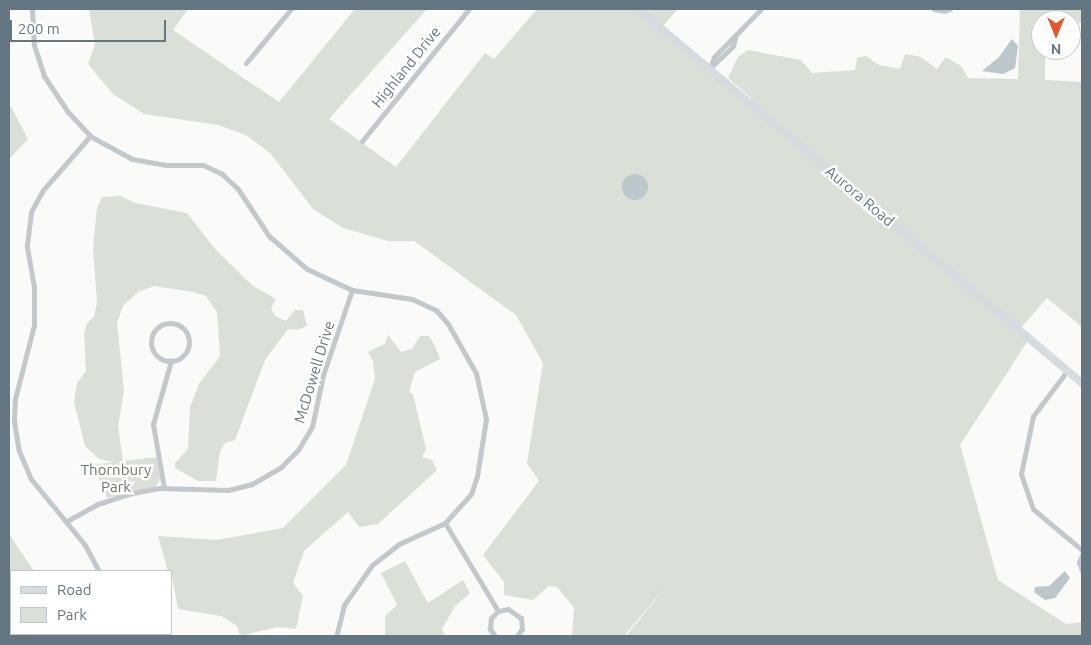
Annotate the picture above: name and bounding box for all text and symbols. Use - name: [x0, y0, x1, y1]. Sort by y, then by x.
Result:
- scale bar: [12, 10, 169, 42]
- north arrow: [1031, 10, 1081, 60]
- text: 200 m: [18, 20, 60, 37]
- street label: Highland Drive: [368, 23, 444, 111]
- text: N: [1051, 41, 1061, 57]
- street label: Aurora Road: [822, 162, 898, 230]
- street label: McDowell Drive: [290, 319, 338, 425]
- park label: Thornbury Park: [81, 460, 151, 495]
- legend: [10, 570, 172, 635]
- text: Road: [57, 581, 92, 598]
- text: Park: [57, 606, 87, 623]

